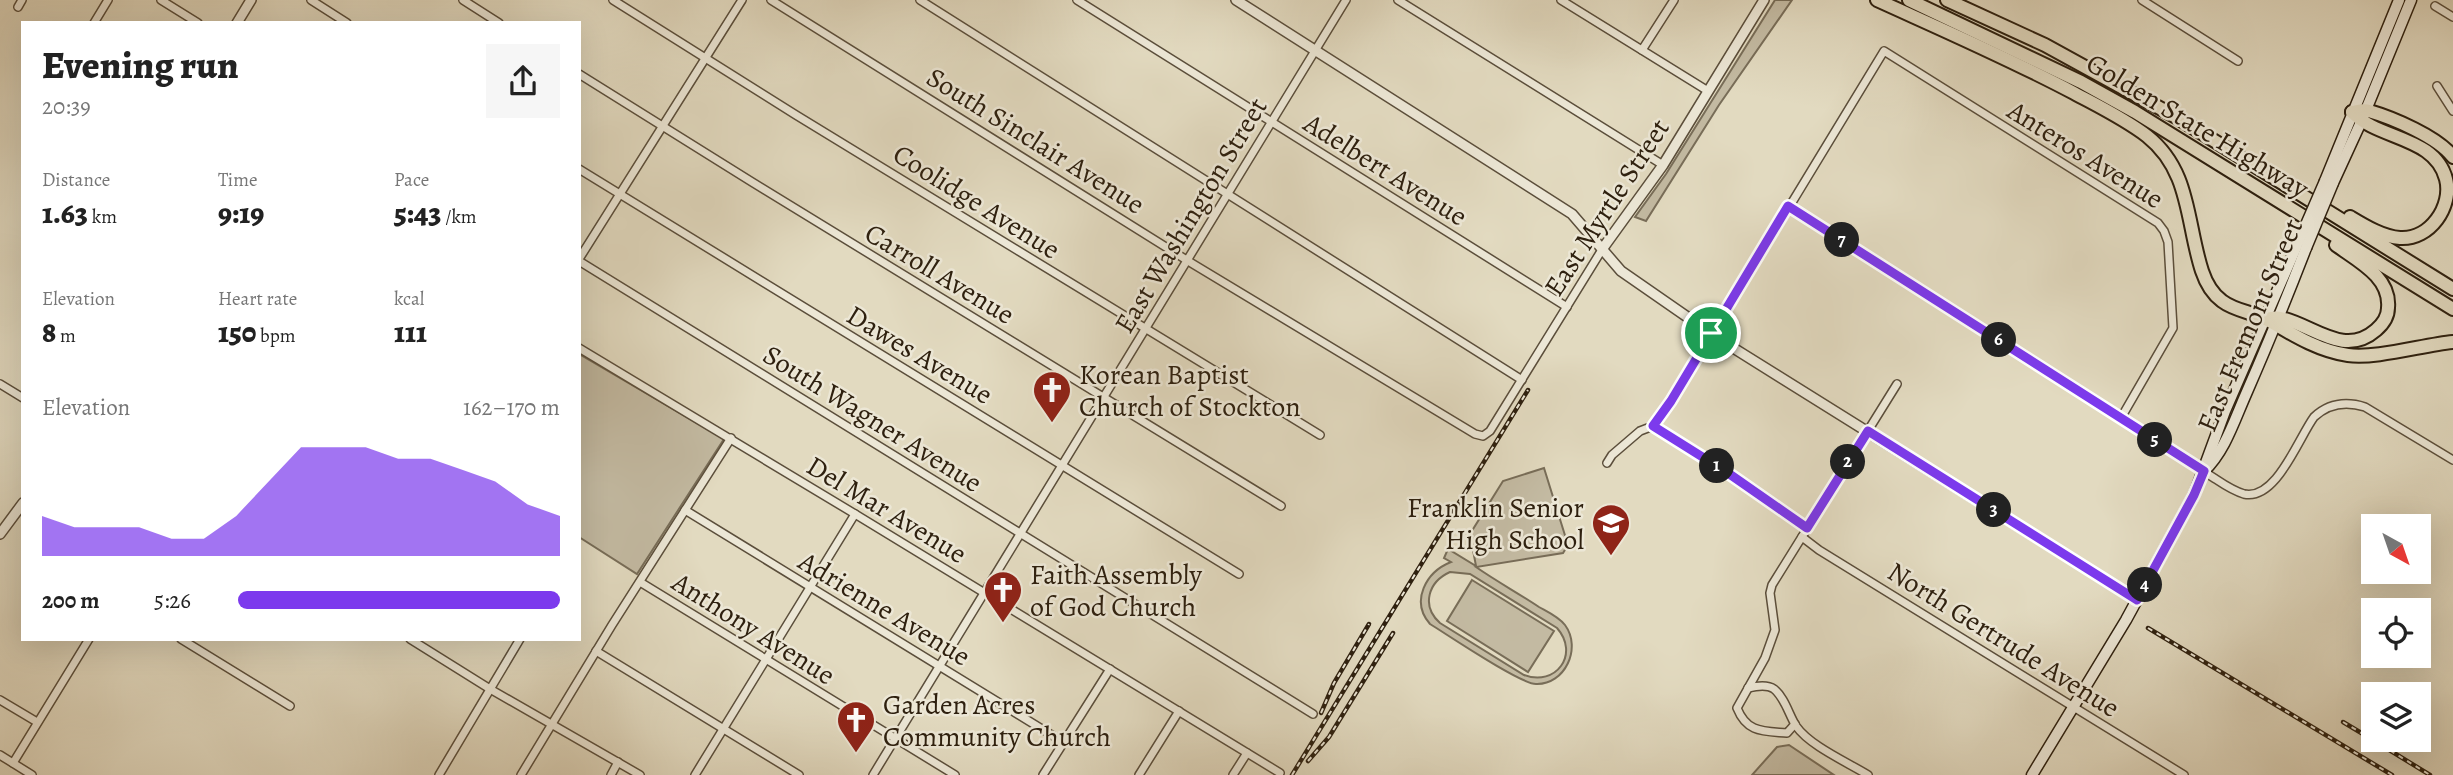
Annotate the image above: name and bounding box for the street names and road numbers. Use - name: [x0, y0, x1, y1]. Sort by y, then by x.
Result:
- street label: Golden State Highway: [2079, 44, 2316, 208]
- street label: South Sinclair Avenue: [919, 58, 1152, 223]
- street label: East Washington Street: [1105, 91, 1276, 340]
- street label: Anteros Avenue: [1999, 91, 2171, 218]
- street label: Adelbert Avenue: [1296, 104, 1474, 235]
- street label: East Myrtle Street: [1535, 111, 1678, 304]
- street label: Coolidge Avenue: [886, 135, 1067, 268]
- street label: East Fremont Street: [2188, 213, 2312, 438]
- street label: Carroll Avenue: [858, 214, 1021, 333]
- street label: Dawes Avenue: [839, 296, 1000, 413]
- street label: South Wagner Avenue: [756, 336, 989, 502]
- street label: Del Mar Avenue: [799, 447, 974, 573]
- street label: Adrienne Avenue: [791, 542, 978, 675]
- street label: North Gertrude Avenue: [1880, 553, 2127, 727]
- street label: Anthony Avenue: [664, 563, 842, 694]

